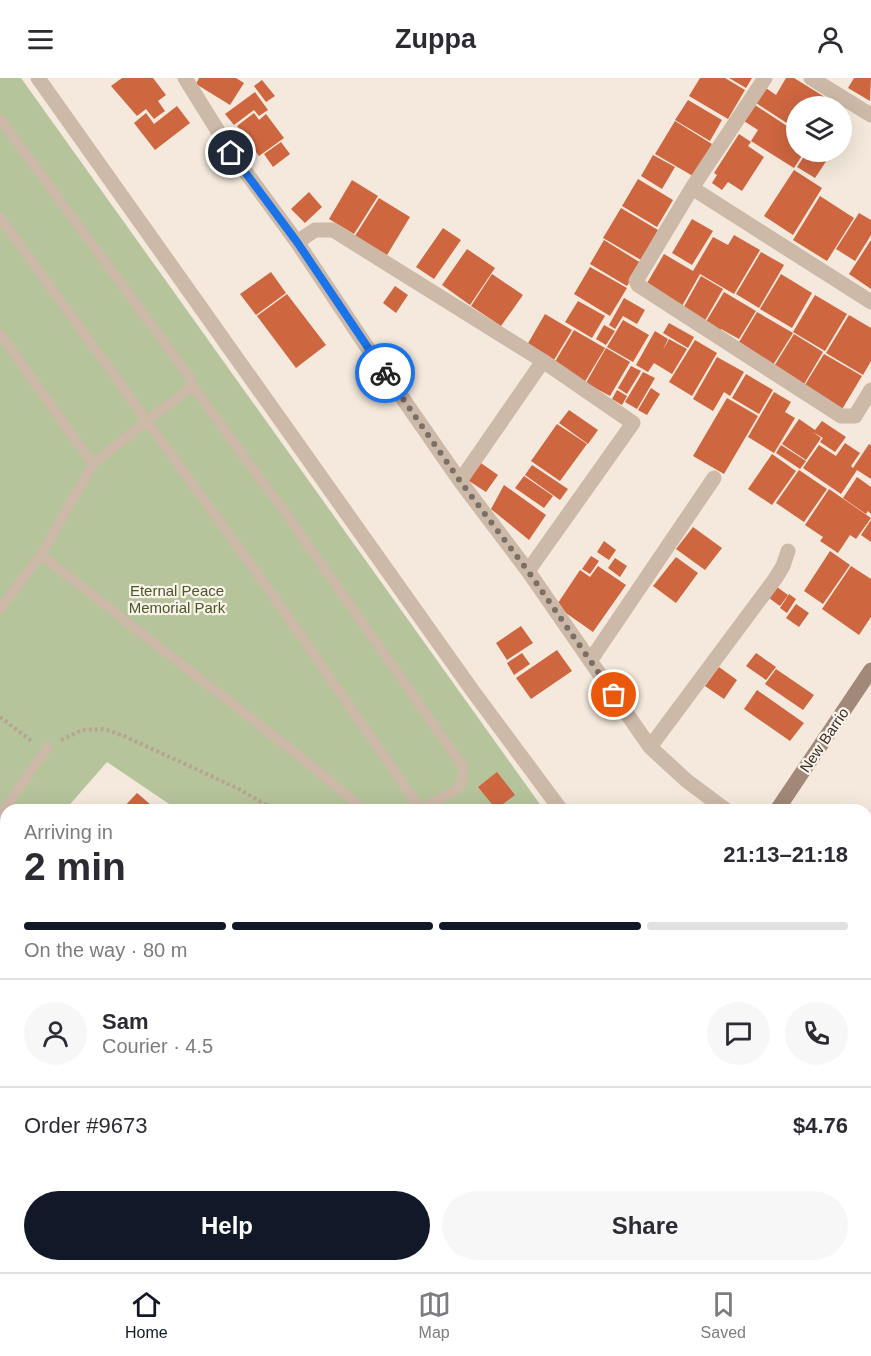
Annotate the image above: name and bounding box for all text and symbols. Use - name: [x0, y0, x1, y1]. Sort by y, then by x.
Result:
- icon: menu: [24, 23, 57, 56]
- icon: person: [814, 23, 847, 56]
- text: Zuppa: [395, 24, 476, 54]
- map controls: [786, 96, 852, 162]
- button: layers: [786, 96, 852, 162]
- pin: [205, 127, 256, 178]
- icon: home: [214, 136, 247, 169]
- courier: [355, 343, 415, 403]
- icon: bike: [369, 357, 402, 390]
- park label: Eternal Peace Memorial Park: [129, 582, 226, 616]
- pin: [588, 669, 639, 720]
- icon: bag: [597, 678, 630, 711]
- street label: New Barrio: [796, 704, 852, 776]
- text: Arriving in: [24, 821, 113, 843]
- text: 21:13–21:18: [723, 842, 848, 867]
- text: 2 min: [24, 845, 126, 888]
- text: On the way · 80 m: [24, 939, 187, 961]
- button: person: [24, 1002, 87, 1065]
- button: chat: [707, 1002, 770, 1065]
- button: phone: [785, 1002, 848, 1065]
- text: Sam: [102, 1009, 148, 1034]
- text: Courier · 4.5: [102, 1035, 213, 1057]
- text: Order #9673: [24, 1113, 148, 1138]
- text: $4.76: [793, 1113, 848, 1138]
- button: Help: [24, 1191, 430, 1260]
- button: Share: [442, 1191, 848, 1260]
- tab: Home: [125, 1288, 168, 1342]
- tab: Map: [418, 1288, 451, 1342]
- tab: Saved: [701, 1288, 746, 1342]

